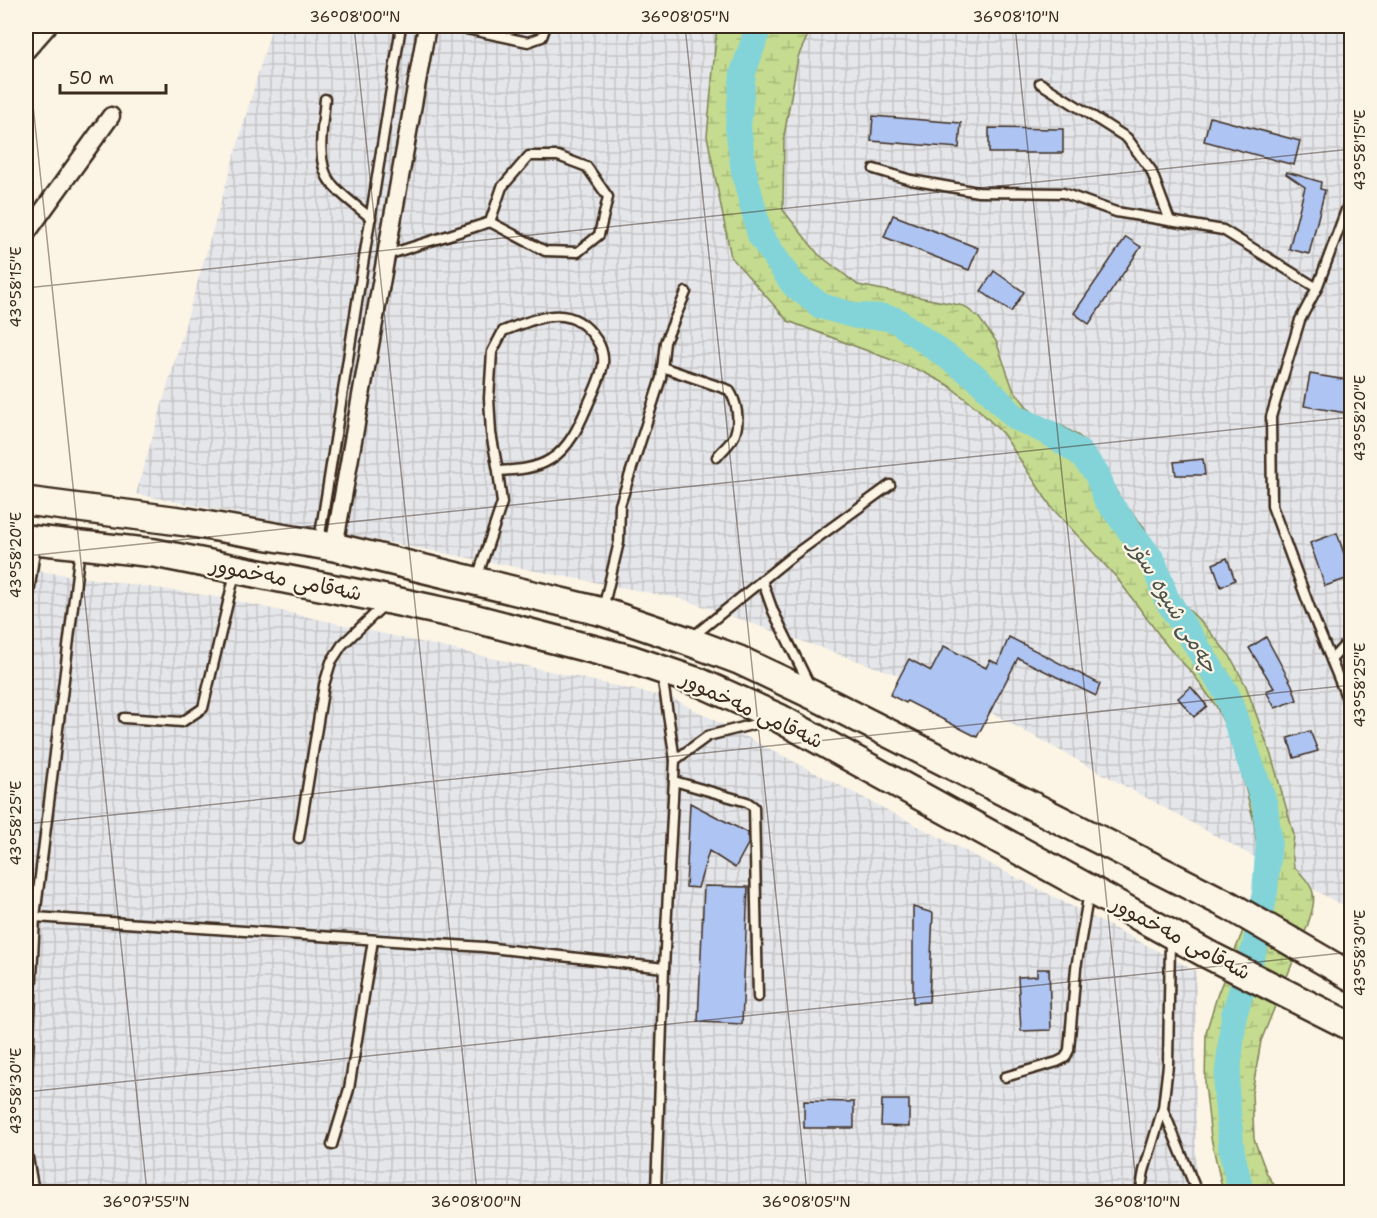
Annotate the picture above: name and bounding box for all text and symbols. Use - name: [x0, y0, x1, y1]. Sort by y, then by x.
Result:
- text: 36°08'00"N: [310, 7, 400, 27]
- text: 36°08'05"N: [640, 7, 730, 27]
- text: 36°08'10"N: [973, 7, 1059, 27]
- scale bar: [60, 57, 166, 95]
- text: 50 m: [69, 66, 114, 90]
- text: 43°58'15"E: [1350, 109, 1370, 191]
- text: 43°58'15"E: [6, 246, 26, 328]
- text: 43°58'20"E: [1350, 375, 1370, 461]
- text: 43°58'20"E: [6, 512, 26, 598]
- water label: چەمی شیوە سۆر: [1121, 532, 1225, 679]
- street label: شەقامی مەخموور: [206, 550, 364, 607]
- text: 43°58'25"E: [1350, 643, 1370, 728]
- street label: شەقامی مەخموور: [675, 664, 828, 755]
- text: 43°58'25"E: [6, 781, 26, 866]
- street label: شەقامی مەخموور: [1105, 889, 1255, 986]
- text: 43°58'30"E: [1350, 910, 1370, 996]
- text: 43°58'30"E: [6, 1048, 26, 1134]
- text: 36°07'55"N: [102, 1192, 190, 1212]
- text: 36°08'00"N: [431, 1192, 521, 1212]
- text: 36°08'05"N: [761, 1192, 851, 1212]
- text: 36°08'10"N: [1094, 1192, 1180, 1212]

